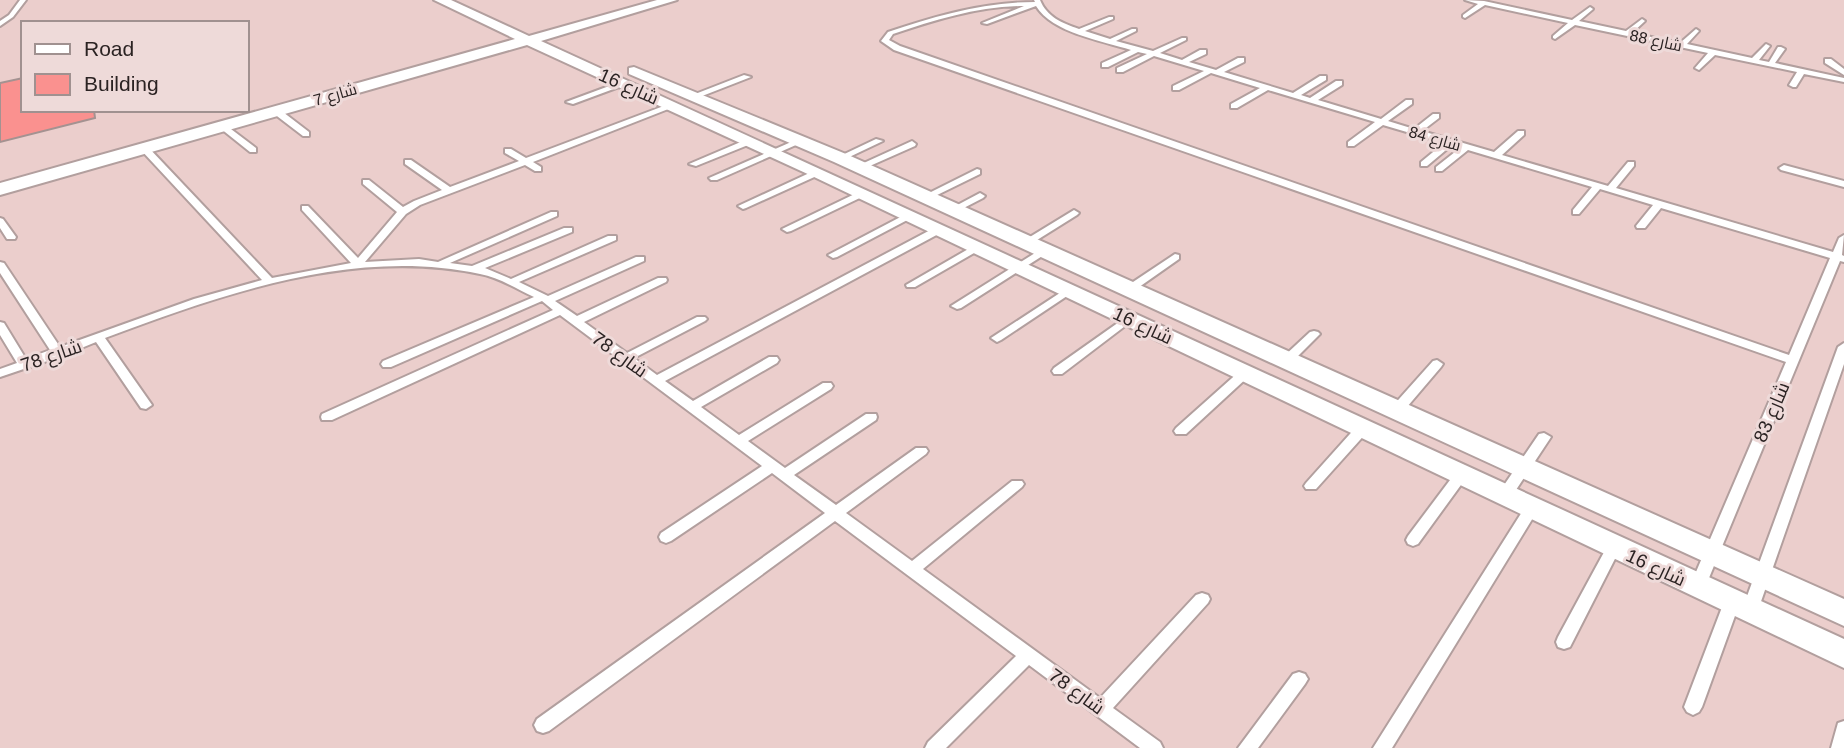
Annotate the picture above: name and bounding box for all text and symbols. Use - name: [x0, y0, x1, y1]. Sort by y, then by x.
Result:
- legend: [21, 21, 248, 112]
- street label: شارع 88: [1627, 27, 1684, 57]
- text: Road: [84, 37, 134, 60]
- street label: شارع 16: [594, 64, 662, 112]
- text: Building: [84, 72, 159, 95]
- street label: شارع 7: [311, 80, 360, 112]
- street label: شارع 84: [1406, 123, 1463, 157]
- street label: شارع 16: [1108, 303, 1176, 351]
- street label: شارع 78: [586, 327, 651, 384]
- street label: شارع 78: [18, 335, 85, 379]
- street label: شارع 83: [1749, 379, 1796, 447]
- street label: شارع 16: [1621, 545, 1689, 593]
- street label: شارع 78: [1043, 664, 1108, 721]

